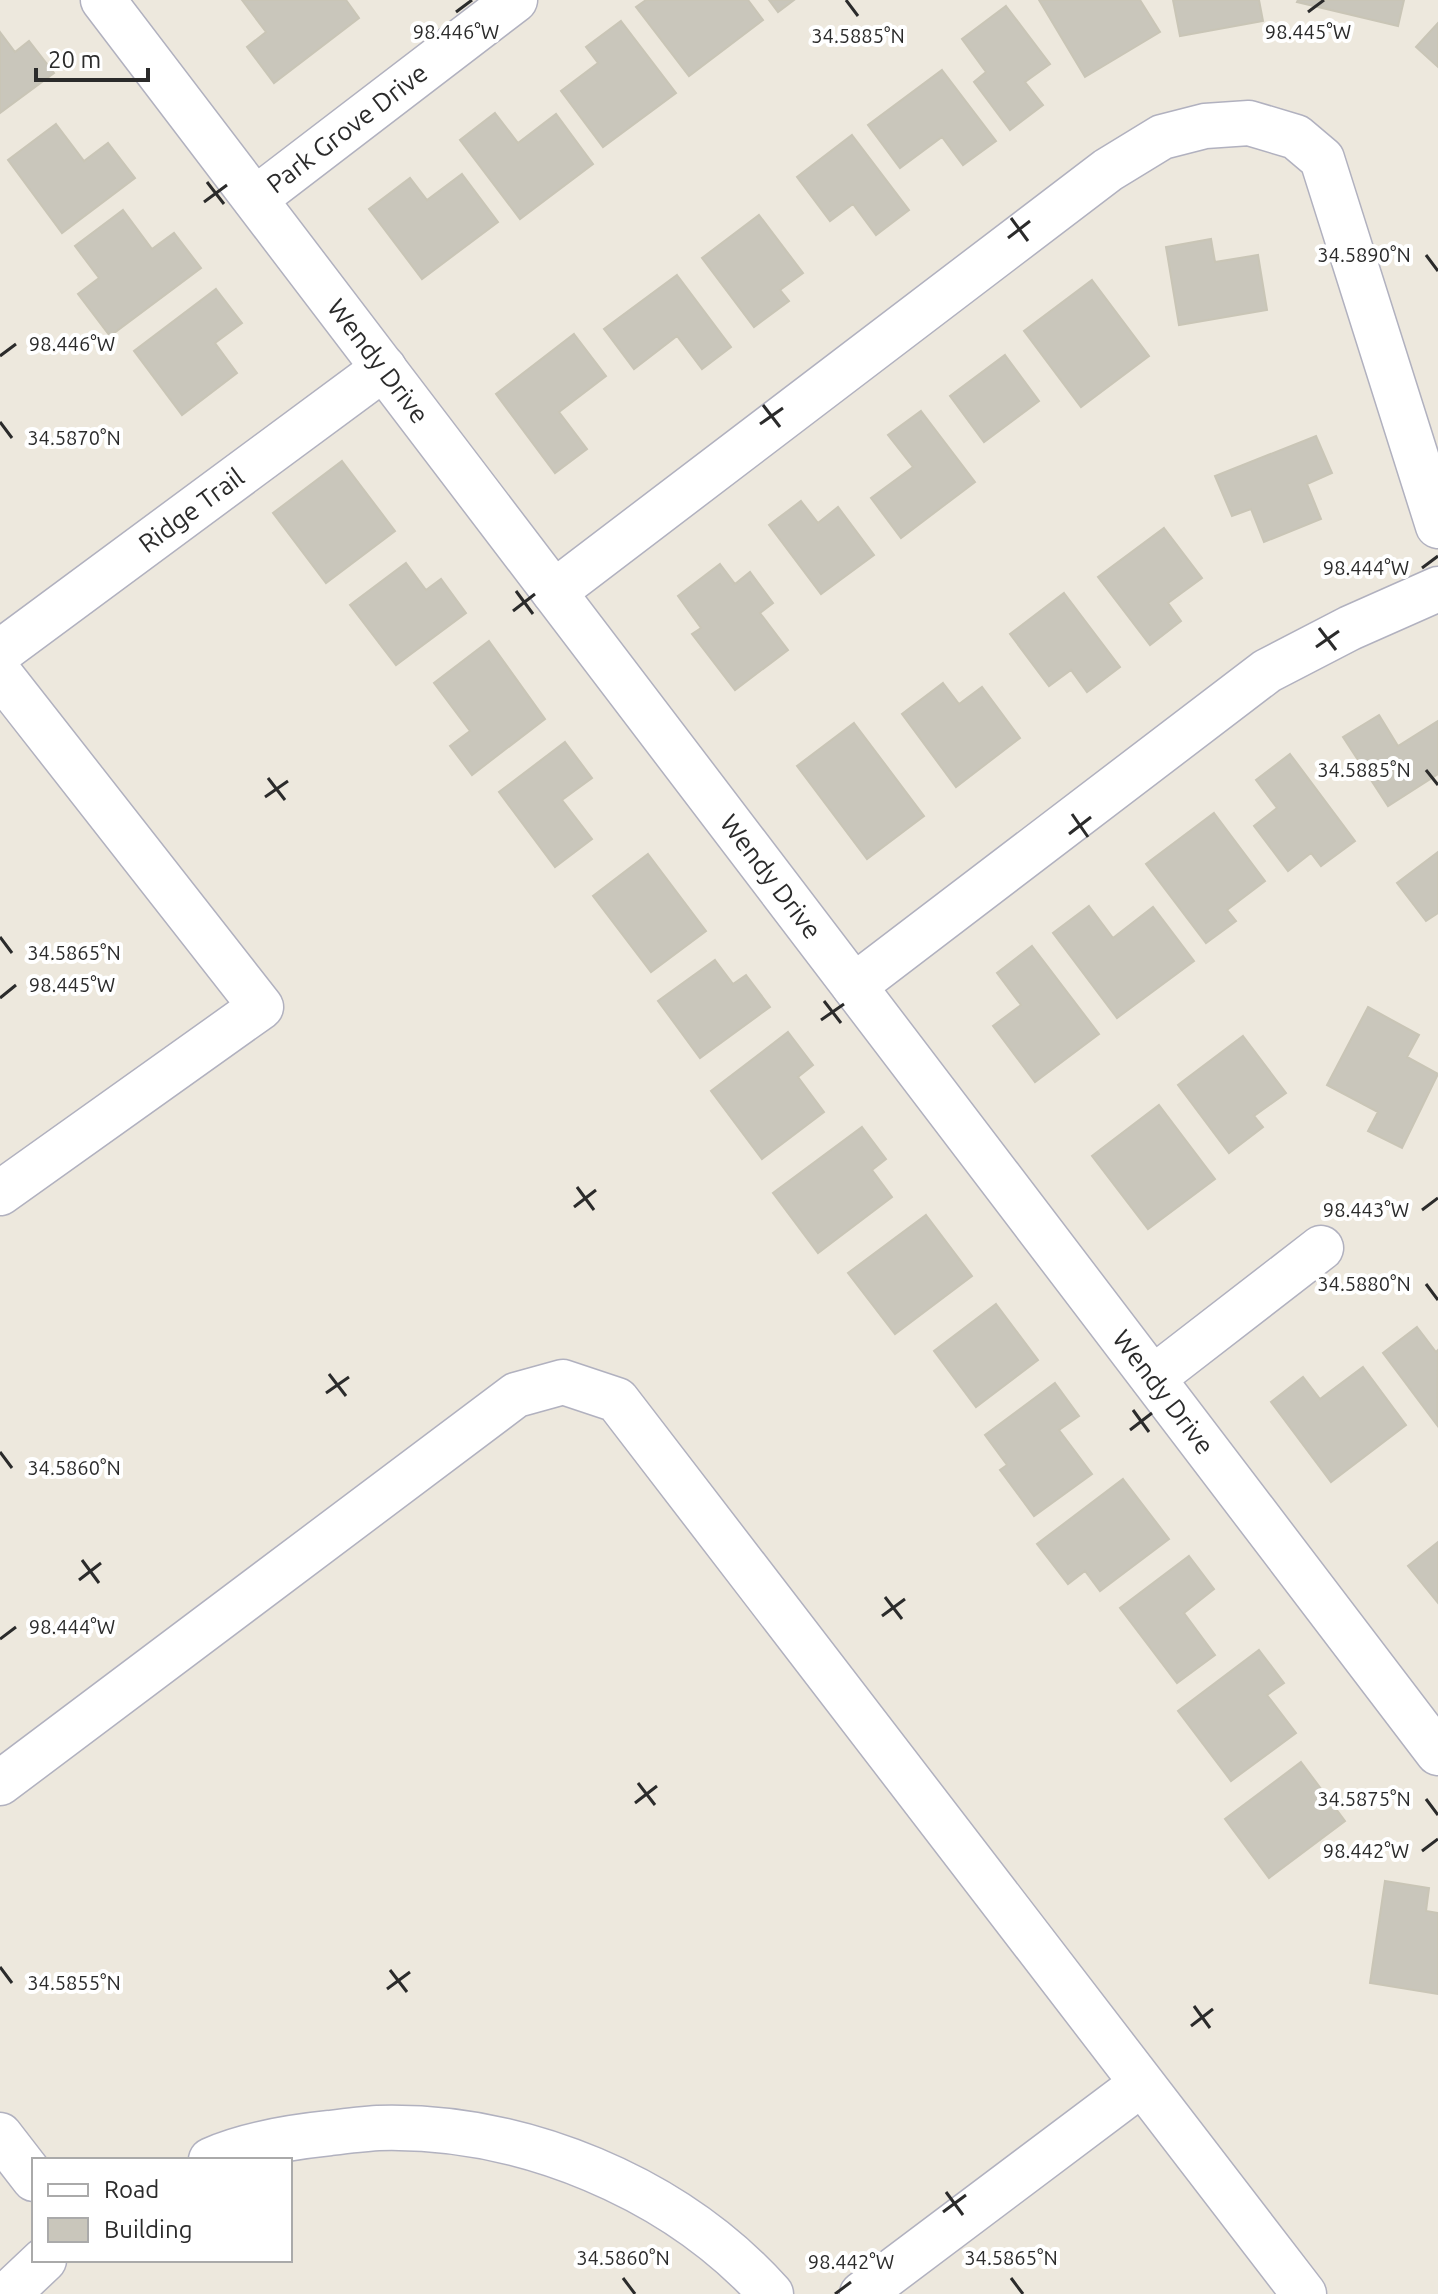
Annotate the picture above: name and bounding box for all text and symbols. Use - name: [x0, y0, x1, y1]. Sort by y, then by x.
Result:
- text: 98.446°W: [413, 20, 499, 43]
- text: 98.445°W: [1265, 20, 1351, 43]
- text: 34.5885°N: [811, 24, 905, 47]
- scale bar: [36, 32, 148, 82]
- text: 20 m: [48, 46, 101, 73]
- street label: Park Grove Drive: [261, 58, 433, 199]
- text: 34.5890°N: [1317, 243, 1411, 266]
- street label: Wendy Drive: [322, 293, 435, 429]
- text: 98.446°W: [29, 332, 115, 355]
- text: 34.5870°N: [27, 426, 121, 449]
- street label: Ridge Trail: [133, 462, 249, 558]
- text: 98.444°W: [1323, 556, 1409, 579]
- text: 34.5885°N: [1317, 758, 1411, 781]
- street label: Wendy Drive: [715, 809, 827, 944]
- text: 34.5865°N: [27, 941, 121, 964]
- text: 98.445°W: [29, 973, 115, 996]
- text: 98.443°W: [1323, 1198, 1409, 1221]
- text: 34.5880°N: [1317, 1272, 1411, 1295]
- street label: Wendy Drive: [1107, 1324, 1220, 1460]
- text: 34.5860°N: [27, 1456, 121, 1479]
- text: 98.444°W: [29, 1615, 115, 1638]
- text: 34.5875°N: [1317, 1787, 1411, 1810]
- text: 98.442°W: [1323, 1839, 1409, 1862]
- text: 34.5855°N: [27, 1971, 121, 1994]
- legend: [32, 2158, 292, 2262]
- text: Road: [104, 2176, 159, 2203]
- text: Building: [104, 2216, 192, 2243]
- text: 34.5860°N: [576, 2246, 670, 2269]
- text: 34.5865°N: [964, 2246, 1058, 2269]
- text: 98.442°W: [808, 2250, 894, 2273]

